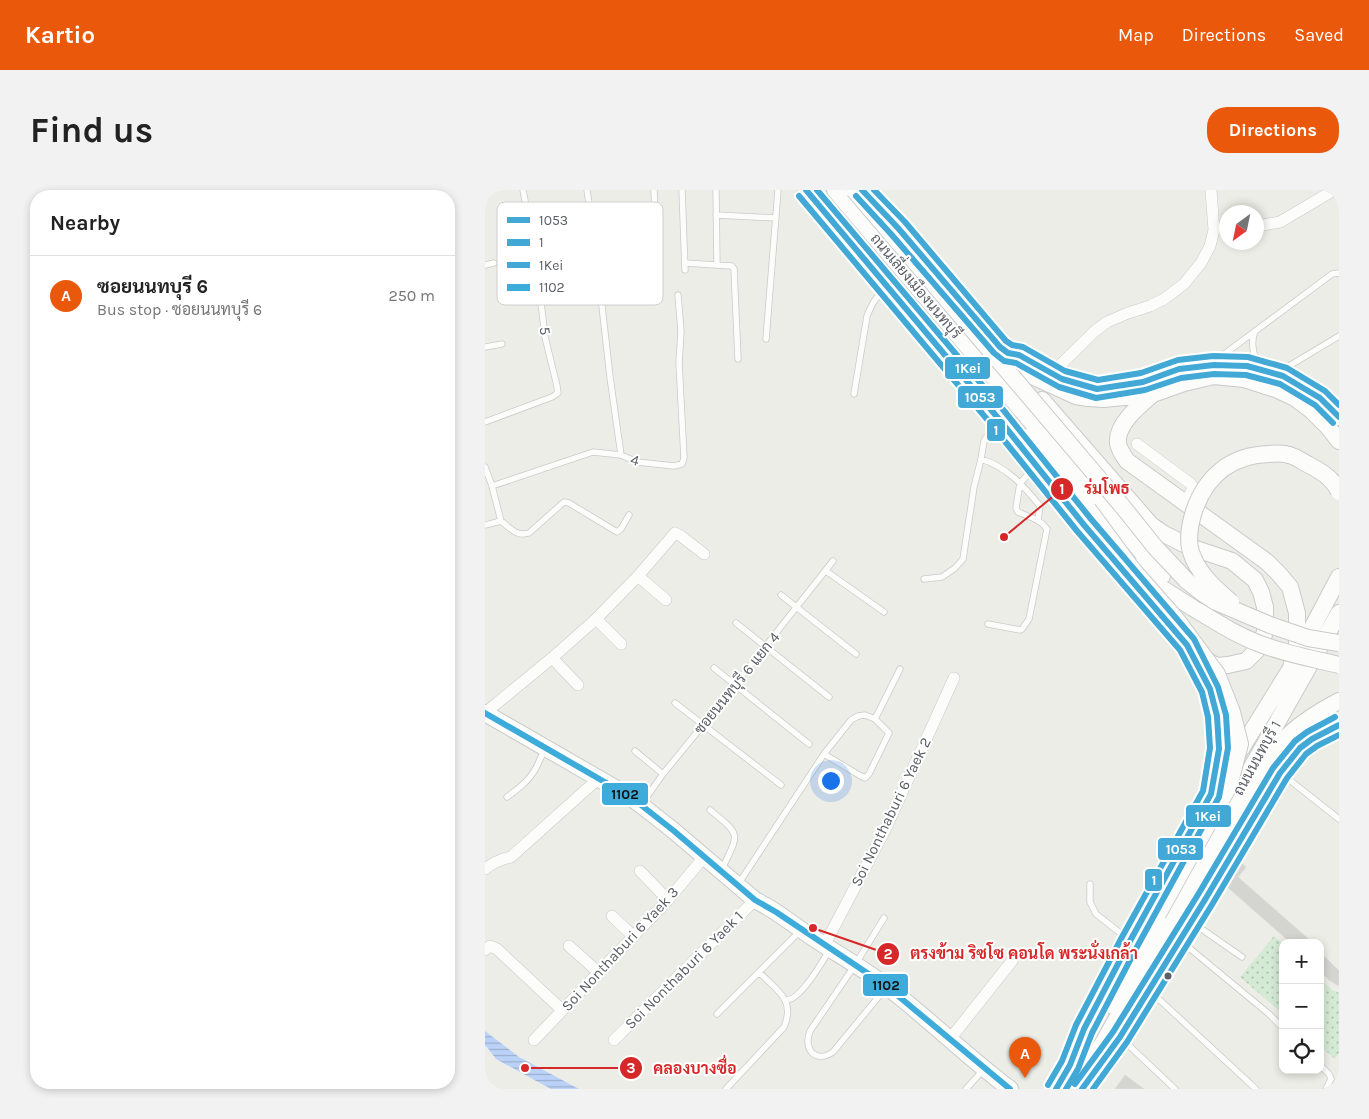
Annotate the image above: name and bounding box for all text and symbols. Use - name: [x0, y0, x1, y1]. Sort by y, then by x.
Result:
- text: Kartio: [25, 21, 95, 49]
- text: Map: [1118, 24, 1154, 46]
- text: Directions: [1182, 24, 1266, 46]
- text: Saved: [1294, 24, 1344, 46]
- button: Directions: [1207, 107, 1339, 153]
- text: Find us: [30, 110, 153, 151]
- legend: [497, 202, 663, 305]
- north arrow: [1219, 205, 1264, 250]
- text: Nearby: [50, 211, 120, 235]
- text: 1053: [539, 212, 568, 229]
- street label: ถนนเลี่ยงเมืองนนทบุรี: [865, 226, 970, 344]
- text: 1: [539, 234, 544, 251]
- text: 1Kei: [539, 257, 564, 274]
- text: ซอยนนทบุรี 6: [97, 276, 208, 298]
- text: 1102: [539, 279, 565, 296]
- text: A: [61, 286, 71, 305]
- text: 250 m: [388, 286, 435, 305]
- text: Bus stop · ซอยนนทบุรี 6: [97, 300, 262, 319]
- street label: 5: [535, 325, 555, 337]
- line badge: 1Kei: [944, 356, 991, 380]
- text: 1Kei: [955, 360, 981, 377]
- line badge: 1053: [957, 385, 1004, 409]
- text: 1053: [965, 389, 995, 406]
- line badge: 1: [986, 418, 1006, 442]
- text: 1: [994, 422, 999, 439]
- street label: 4: [628, 450, 642, 470]
- callout: ร่มโพธ: [1049, 473, 1140, 504]
- text: ร่มโพธ: [1084, 477, 1130, 498]
- text: 1: [1059, 480, 1065, 498]
- street label: ซอยนนทบุรี 6 แยก 4: [690, 627, 786, 739]
- street label: ถนนนนทบุรี 1: [1228, 717, 1287, 799]
- street label: Soi Nonthaburi 6 Yaek 2: [847, 735, 935, 889]
- your location: [818, 768, 844, 794]
- line badge: 1102: [601, 782, 649, 806]
- text: 1102: [611, 786, 639, 803]
- line badge: 1Kei: [1185, 804, 1232, 828]
- text: 1Kei: [1195, 808, 1221, 825]
- line badge: 1053: [1157, 837, 1204, 861]
- text: 1053: [1166, 841, 1196, 858]
- line badge: 1: [1144, 868, 1163, 892]
- text: 1: [1152, 872, 1157, 889]
- street label: Soi Nonthaburi 6 Yaek 3: [558, 883, 682, 1015]
- street label: Soi Nonthaburi 6 Yaek 1: [621, 907, 747, 1033]
- callout: ตรงข้าม ริซโซ คอนโด พระนั่งเกล้า: [875, 938, 1148, 969]
- text: ตรงข้าม ริซโซ คอนโด พระนั่งเกล้า: [910, 939, 1138, 963]
- map controls: [1279, 939, 1324, 1074]
- button: +: [1279, 939, 1324, 984]
- text: 2: [883, 945, 893, 963]
- unlabelled marker: [1163, 971, 1173, 981]
- line badge: 1102: [862, 973, 909, 997]
- text: 1102: [872, 977, 900, 994]
- button: −: [1279, 984, 1324, 1029]
- button: locate: [1279, 1029, 1324, 1074]
- pin: A: [1009, 1037, 1041, 1078]
- callout: คลองบางซื่อ: [618, 1052, 747, 1083]
- text: คลองบางซื่อ: [653, 1054, 737, 1078]
- text: 3: [626, 1059, 636, 1077]

